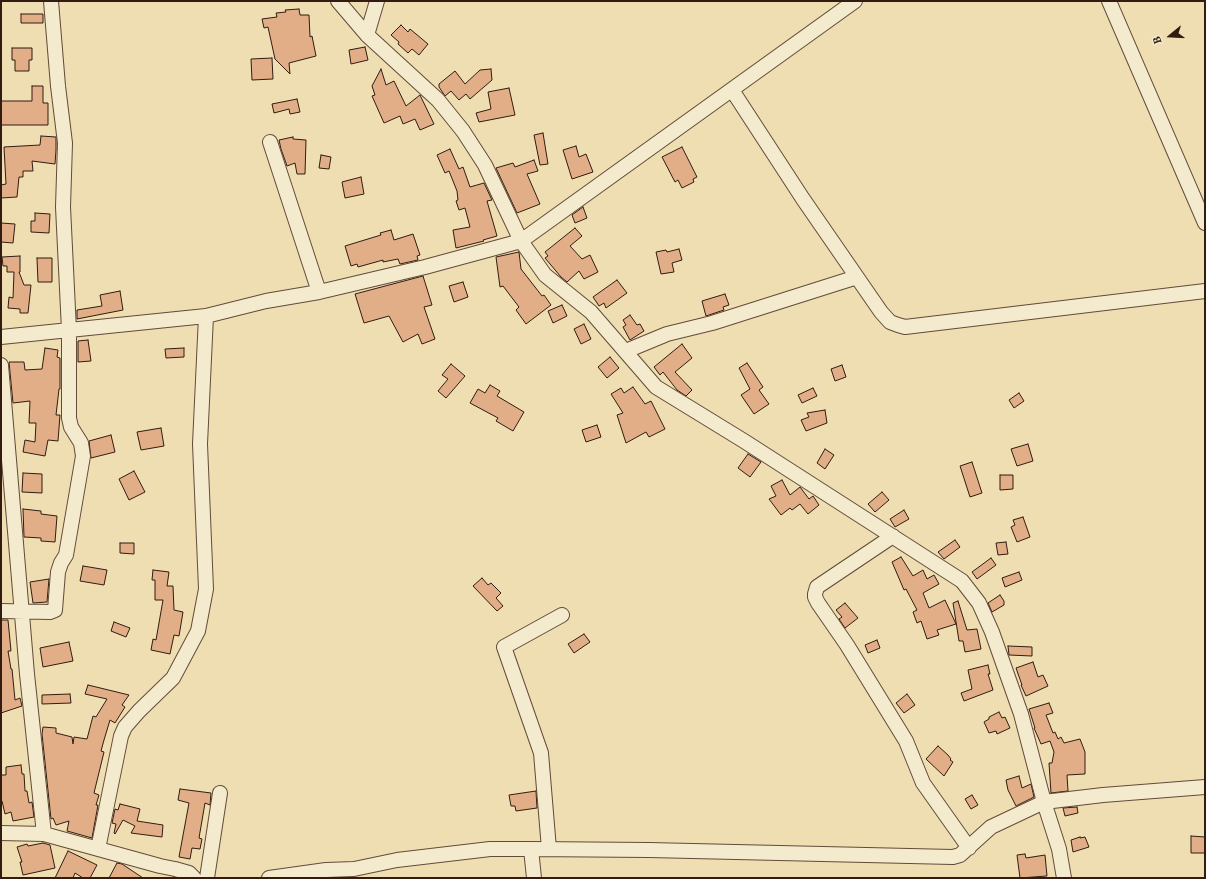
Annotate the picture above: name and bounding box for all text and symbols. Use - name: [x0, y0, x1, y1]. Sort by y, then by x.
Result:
- north arrow: [1150, 16, 1190, 56]
- text: B: [1150, 34, 1166, 46]

